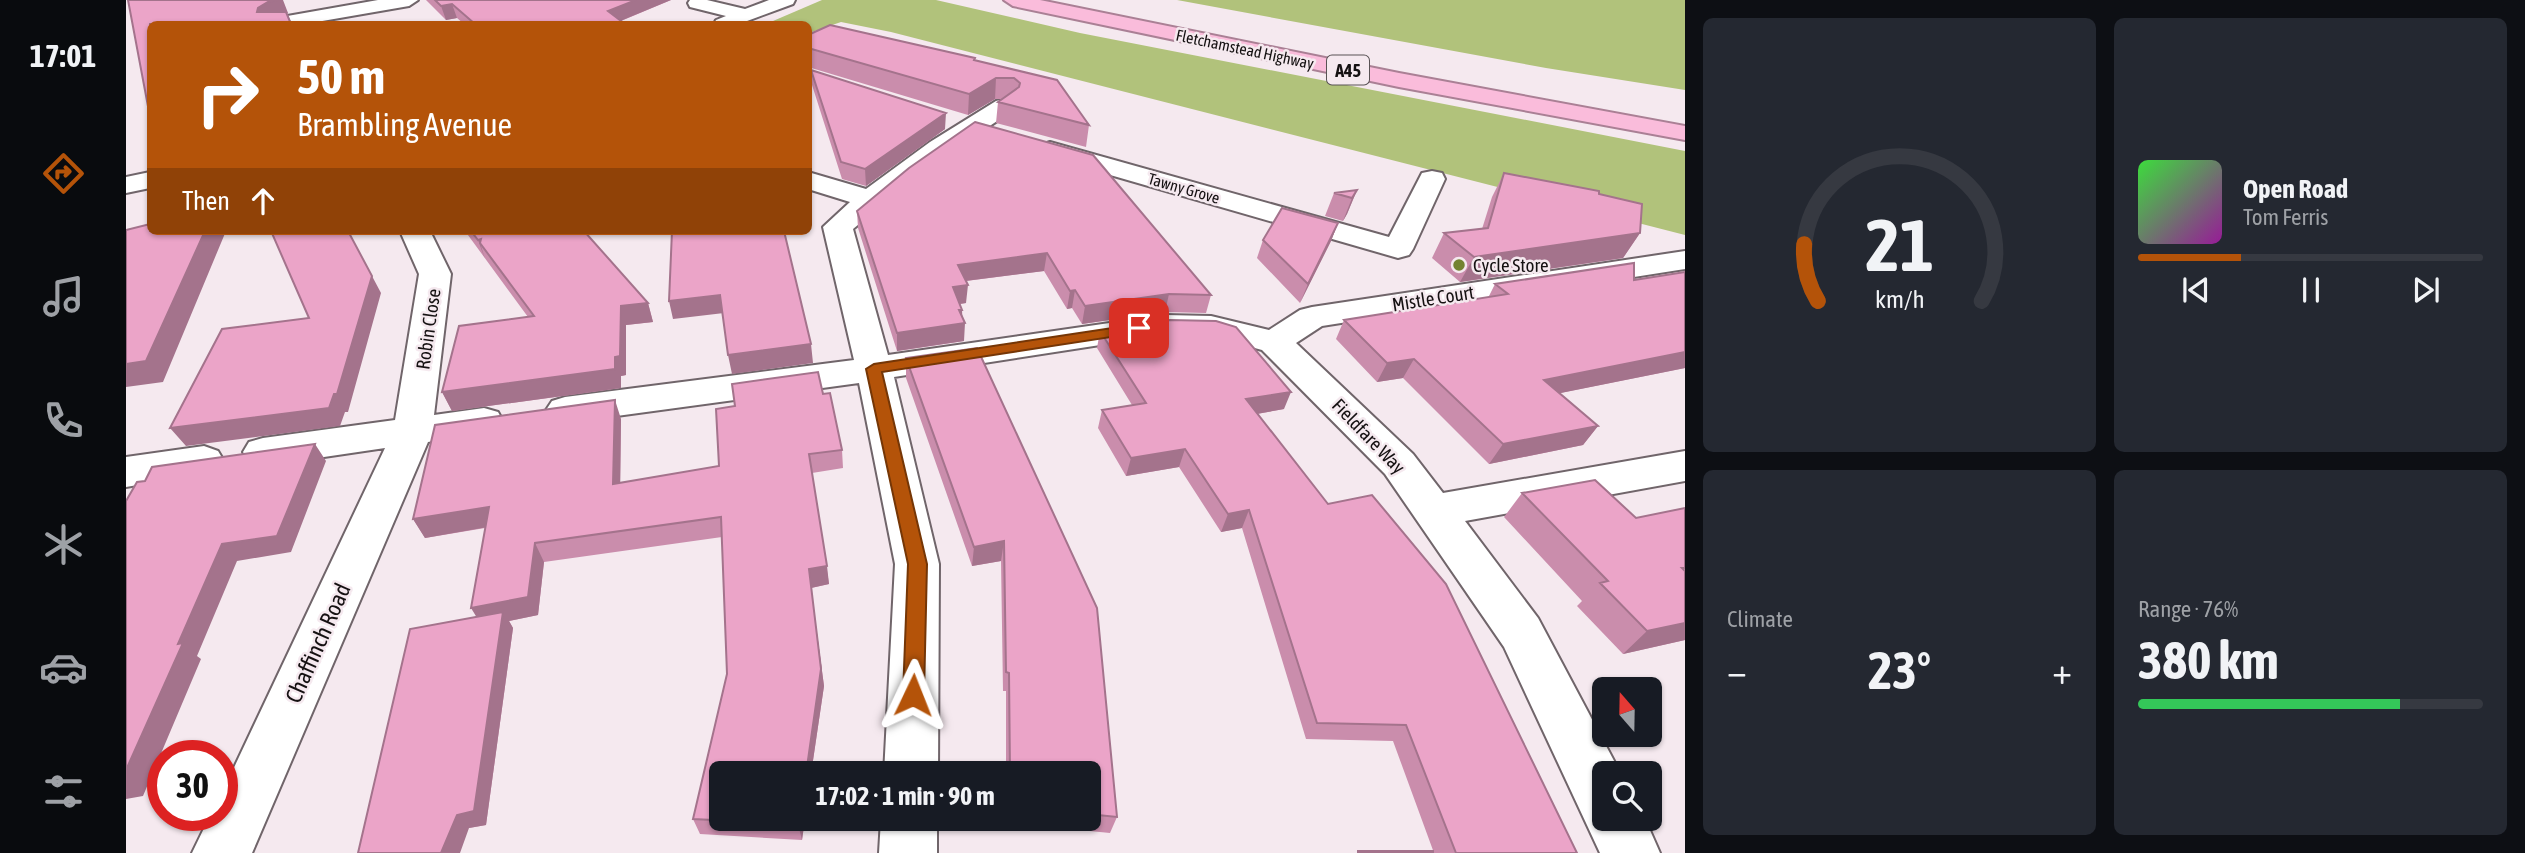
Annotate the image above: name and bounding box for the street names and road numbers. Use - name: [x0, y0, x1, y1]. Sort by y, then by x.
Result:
- street label: Fletchamstead Highway: [1174, 26, 1316, 73]
- road number: A45: [1327, 56, 1369, 84]
- street label: Tawny Grove: [1146, 169, 1222, 208]
- street label: Mistle Court: [1390, 281, 1476, 315]
- street label: Robin Close: [411, 287, 445, 371]
- street label: Fieldfare Way: [1328, 394, 1410, 478]
- street label: Chaffinch Road: [280, 579, 356, 707]

